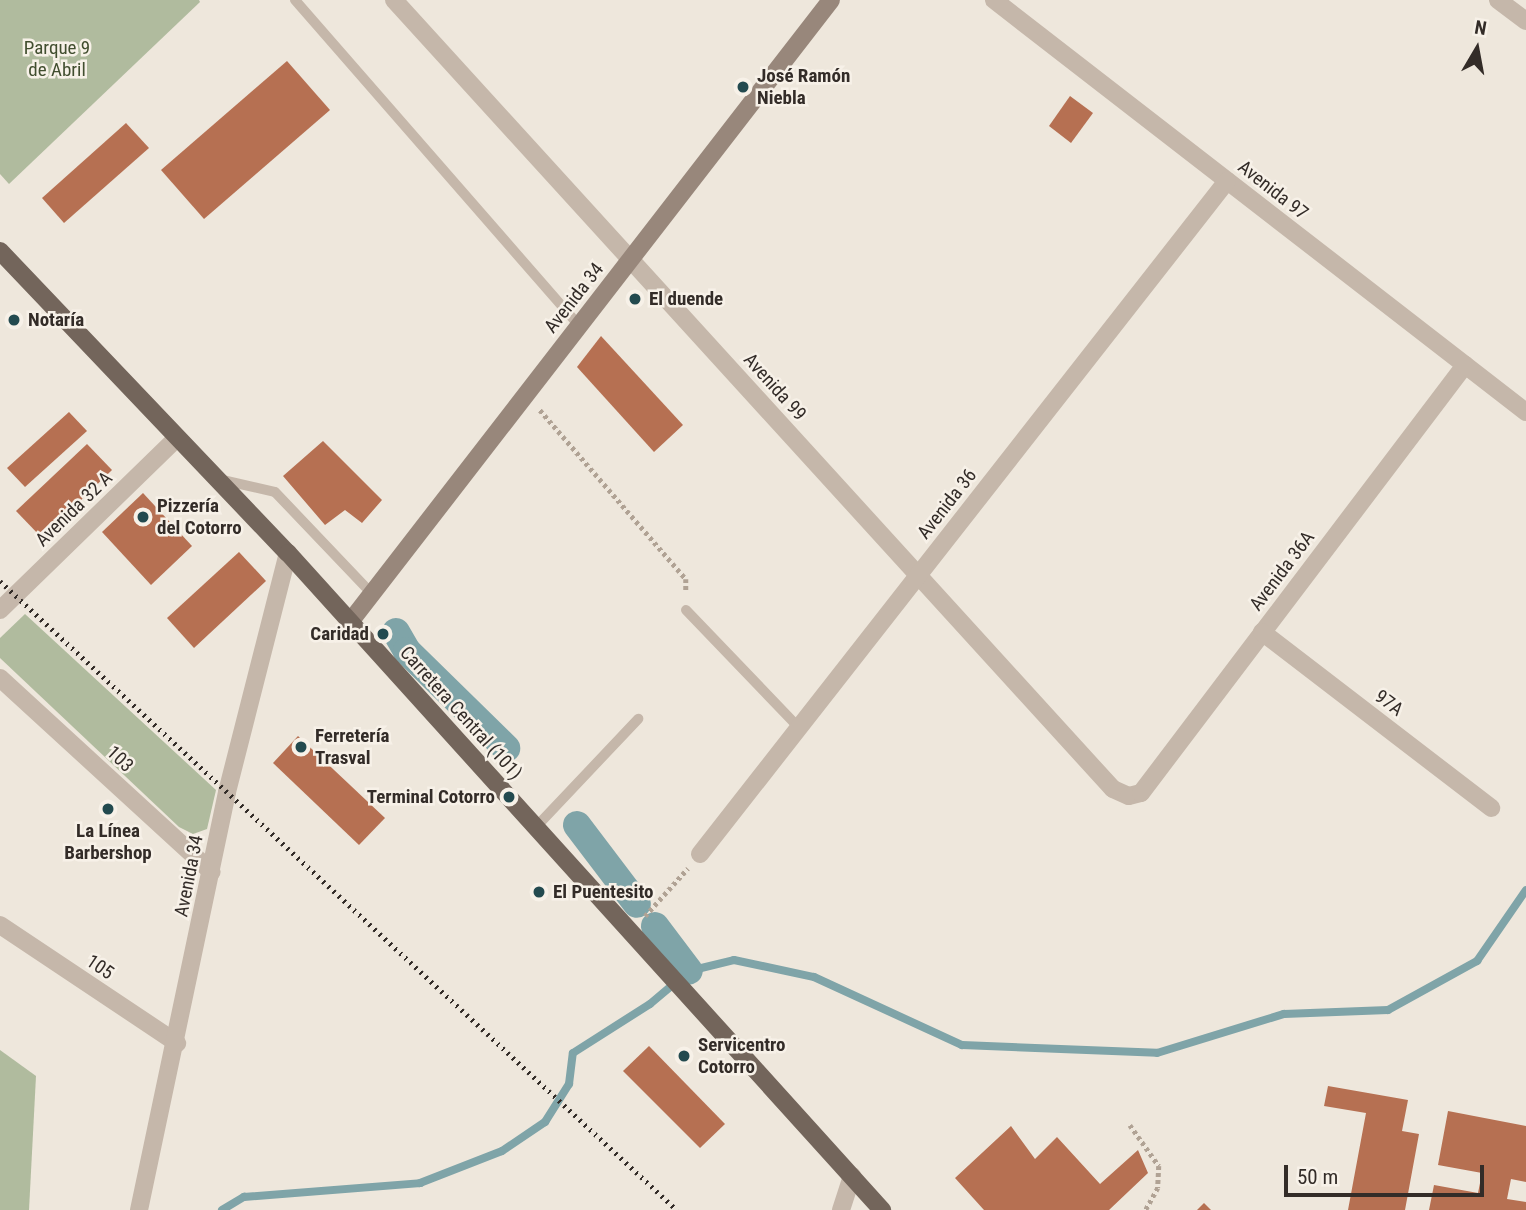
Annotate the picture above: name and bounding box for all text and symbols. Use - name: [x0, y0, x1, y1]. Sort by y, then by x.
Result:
- north arrow: [1442, 14, 1512, 84]
- text: N: [1473, 15, 1488, 40]
- park label: Parque 9 de Abril: [24, 37, 90, 81]
- place label: José Ramón Niebla: [757, 65, 850, 109]
- marker: José Ramón Niebla: [735, 79, 751, 95]
- street label: Avenida 97: [1233, 156, 1313, 224]
- street label: Avenida 34: [540, 258, 608, 338]
- place label: El duende: [649, 288, 723, 310]
- marker: El duende: [627, 291, 643, 307]
- place label: Notaría: [28, 309, 84, 331]
- marker: Notaría: [6, 312, 22, 328]
- street label: Avenida 99: [739, 349, 811, 425]
- street label: Avenida 36: [913, 464, 981, 544]
- street label: Avenida 32 A: [31, 467, 117, 551]
- place label: Pizzería del Cotorro: [157, 495, 242, 539]
- marker: Pizzería del Cotorro: [135, 509, 151, 525]
- street label: Avenida 36A: [1245, 527, 1319, 615]
- place label: Caridad: [310, 623, 369, 645]
- marker: Caridad: [375, 626, 391, 642]
- street label: Carretera Central (101): [395, 642, 527, 784]
- street label: 97A: [1370, 685, 1408, 721]
- place label: Ferretería Trasval: [315, 725, 390, 769]
- marker: Ferretería Trasval: [293, 739, 309, 755]
- street label: 103: [102, 741, 138, 777]
- place label: Terminal Cotorro: [367, 786, 495, 808]
- marker: Terminal Cotorro: [501, 789, 517, 805]
- marker: La Línea Barbershop: [100, 801, 116, 817]
- place label: La Línea Barbershop: [64, 820, 152, 864]
- street label: Avenida 34: [170, 833, 208, 919]
- place label: El Puentesito: [553, 881, 653, 903]
- marker: El Puentesito: [531, 884, 547, 900]
- street label: 105: [82, 950, 118, 984]
- place label: Servicentro Cotorro: [698, 1034, 786, 1078]
- marker: Servicentro Cotorro: [676, 1048, 692, 1064]
- scale bar: [1288, 1150, 1488, 1194]
- text: 50 m: [1297, 1165, 1338, 1189]

